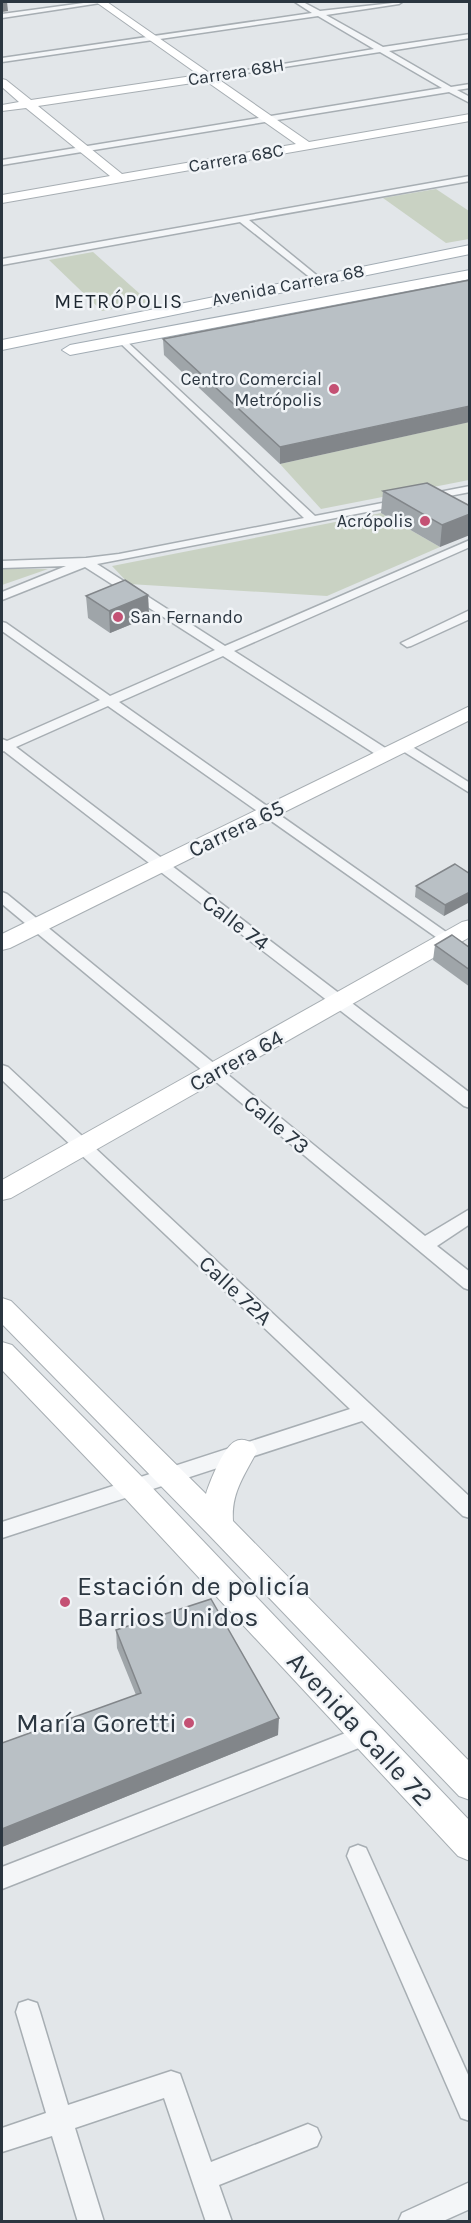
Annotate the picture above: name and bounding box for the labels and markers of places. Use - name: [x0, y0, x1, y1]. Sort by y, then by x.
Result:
- place label: Centro Comercial Metrópolis: [180, 368, 322, 411]
- marker: Centro Comercial Metrópolis: [327, 382, 341, 396]
- place label: Acrópolis: [337, 510, 413, 532]
- marker: Acrópolis: [418, 514, 432, 528]
- place label: San Fernando: [130, 606, 243, 628]
- marker: San Fernando: [111, 610, 125, 624]
- place label: Estación de policía Barrios Unidos: [77, 1570, 310, 1633]
- marker: Estación de policía Barrios Unidos: [58, 1595, 72, 1609]
- place label: María Goretti: [16, 1707, 177, 1739]
- marker: María Goretti: [182, 1716, 196, 1730]

